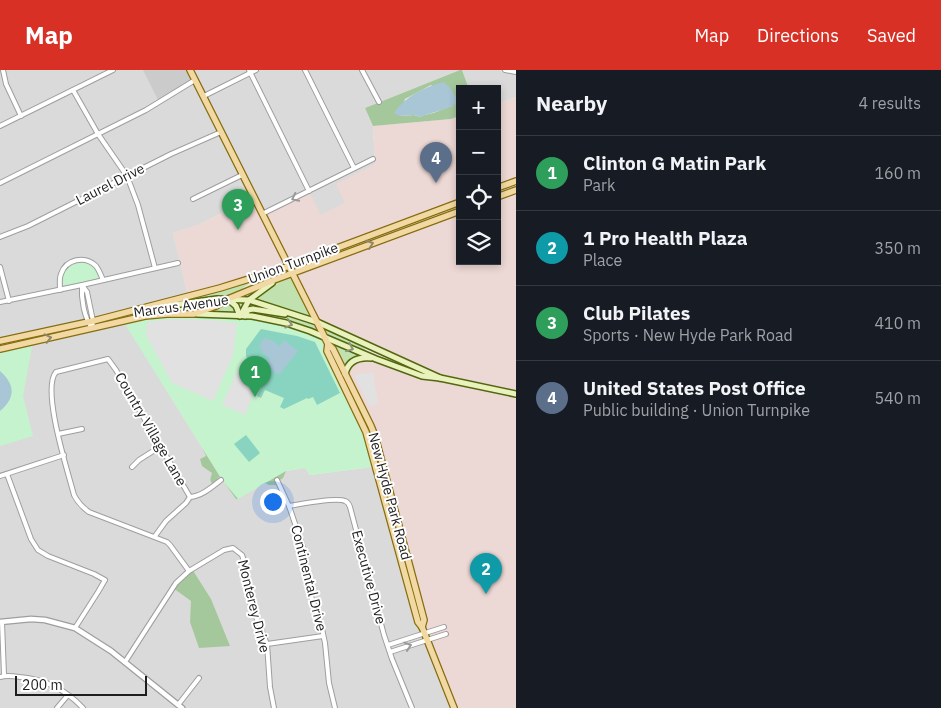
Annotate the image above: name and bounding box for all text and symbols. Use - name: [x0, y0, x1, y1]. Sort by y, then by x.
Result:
- text: Map: [25, 19, 73, 51]
- text: Map: [694, 24, 729, 47]
- text: Directions: [757, 24, 839, 47]
- text: Saved: [867, 24, 916, 47]
- map controls: [456, 85, 501, 265]
- button: +: [456, 85, 501, 130]
- text: Nearby: [536, 89, 607, 117]
- text: 4 results: [858, 93, 921, 113]
- button: −: [456, 130, 501, 175]
- pin: 4: [420, 142, 452, 183]
- text: Clinton G Matin Park: [583, 151, 766, 175]
- street label: Laurel Drive: [73, 159, 148, 209]
- text: 1: [547, 163, 557, 183]
- text: 160 m: [874, 163, 921, 183]
- button: locate: [456, 175, 501, 220]
- text: Park: [583, 175, 615, 195]
- pin: 3: [222, 189, 254, 230]
- one-way arrow: [291, 192, 300, 202]
- button: layers: [456, 220, 501, 265]
- text: 1 Pro Health Plaza: [583, 226, 748, 250]
- street label: Union Turnpike: [245, 238, 341, 288]
- text: 2: [547, 238, 557, 258]
- text: 350 m: [874, 238, 921, 258]
- one-way arrow: [365, 240, 374, 250]
- text: Place: [583, 250, 622, 270]
- street label: Marcus Avenue: [132, 290, 230, 322]
- text: Club Pilates: [583, 301, 690, 325]
- text: 3: [547, 313, 557, 333]
- text: 410 m: [874, 313, 921, 333]
- one-way arrow: [284, 319, 292, 329]
- text: Sports · New Hyde Park Road: [583, 325, 793, 345]
- one-way arrow: [43, 333, 52, 344]
- one-way arrow: [345, 342, 354, 353]
- pin: 1: [239, 356, 271, 397]
- street label: Country Village Lane: [111, 369, 191, 489]
- text: United States Post Office: [583, 376, 806, 400]
- text: 4: [547, 388, 557, 408]
- text: 540 m: [874, 388, 921, 408]
- text: Public building · Union Turnpike: [583, 400, 810, 420]
- street label: New Hyde Park Road: [364, 430, 416, 562]
- your location: [260, 489, 286, 515]
- street label: Continental Drive: [287, 523, 331, 633]
- street label: Executive Drive: [348, 528, 390, 626]
- pin: 2: [470, 553, 502, 594]
- street label: Monterey Drive: [234, 558, 274, 655]
- one-way arrow: [404, 642, 412, 652]
- scale bar: [15, 673, 148, 696]
- text: 200 m: [22, 676, 63, 694]

